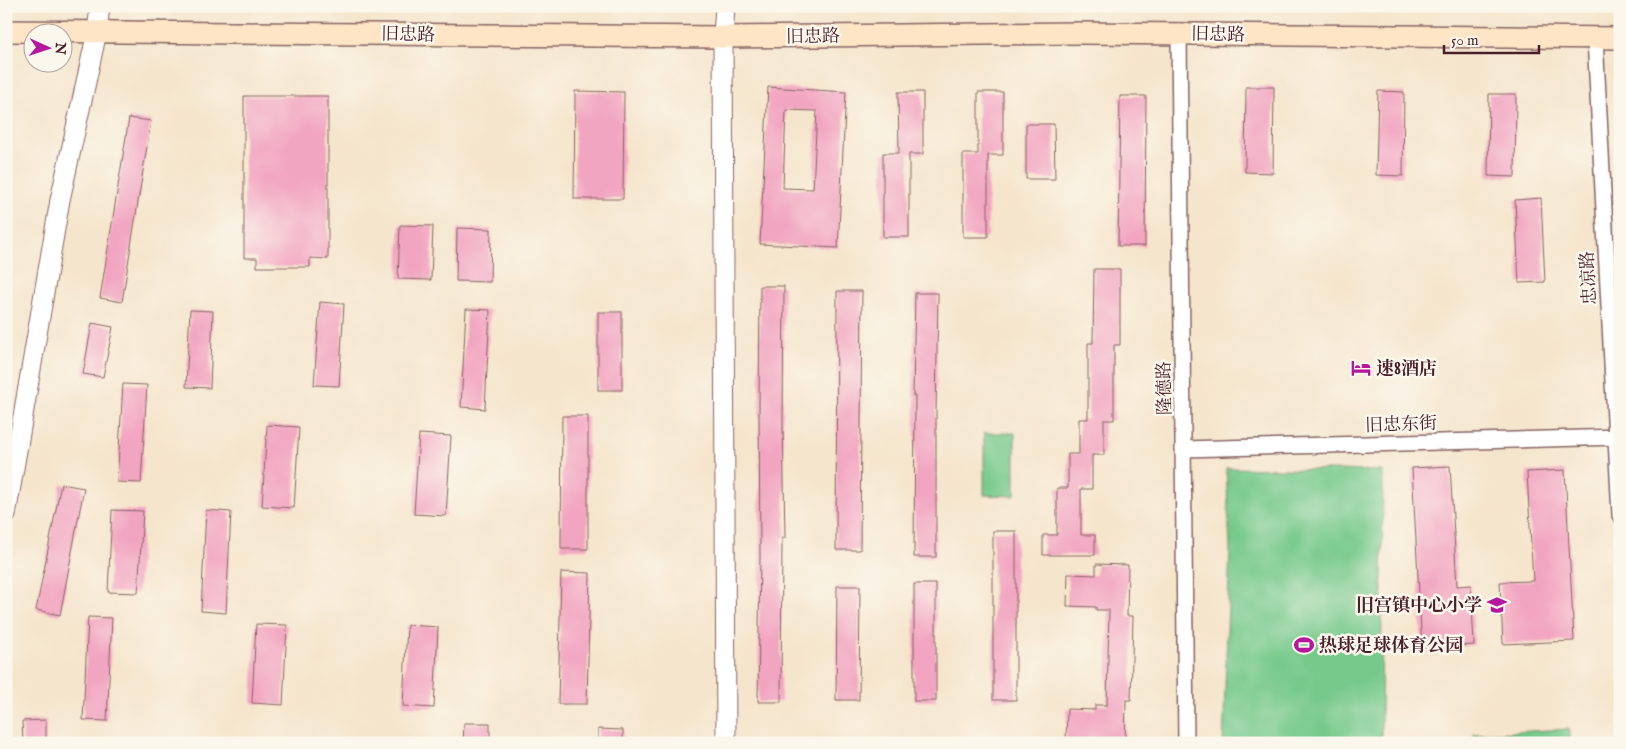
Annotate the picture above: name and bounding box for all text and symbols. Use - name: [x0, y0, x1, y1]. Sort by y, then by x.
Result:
- north arrow: [22, 22, 72, 72]
- scale bar: [1444, 22, 1538, 54]
- street label: 旧忠路: [381, 24, 435, 47]
- street label: 旧忠路: [1191, 24, 1245, 47]
- street label: 旧忠路: [786, 26, 840, 49]
- text: 50 m: [1451, 31, 1479, 50]
- text: N: [51, 41, 69, 55]
- street label: 忠凉路: [1577, 250, 1602, 305]
- hotel icon: 速8酒店: [1350, 357, 1372, 379]
- place label: 速8酒店: [1376, 358, 1437, 381]
- street label: 隆德路: [1154, 361, 1177, 415]
- street label: 旧忠东街: [1365, 413, 1437, 438]
- school or university icon: 旧宫镇中心小学: [1486, 594, 1508, 616]
- place label: 旧宫镇中心小学: [1356, 595, 1482, 618]
- sports icon: 热球足球体育公园: [1293, 634, 1315, 656]
- place label: 热球足球体育公园: [1319, 635, 1463, 658]

